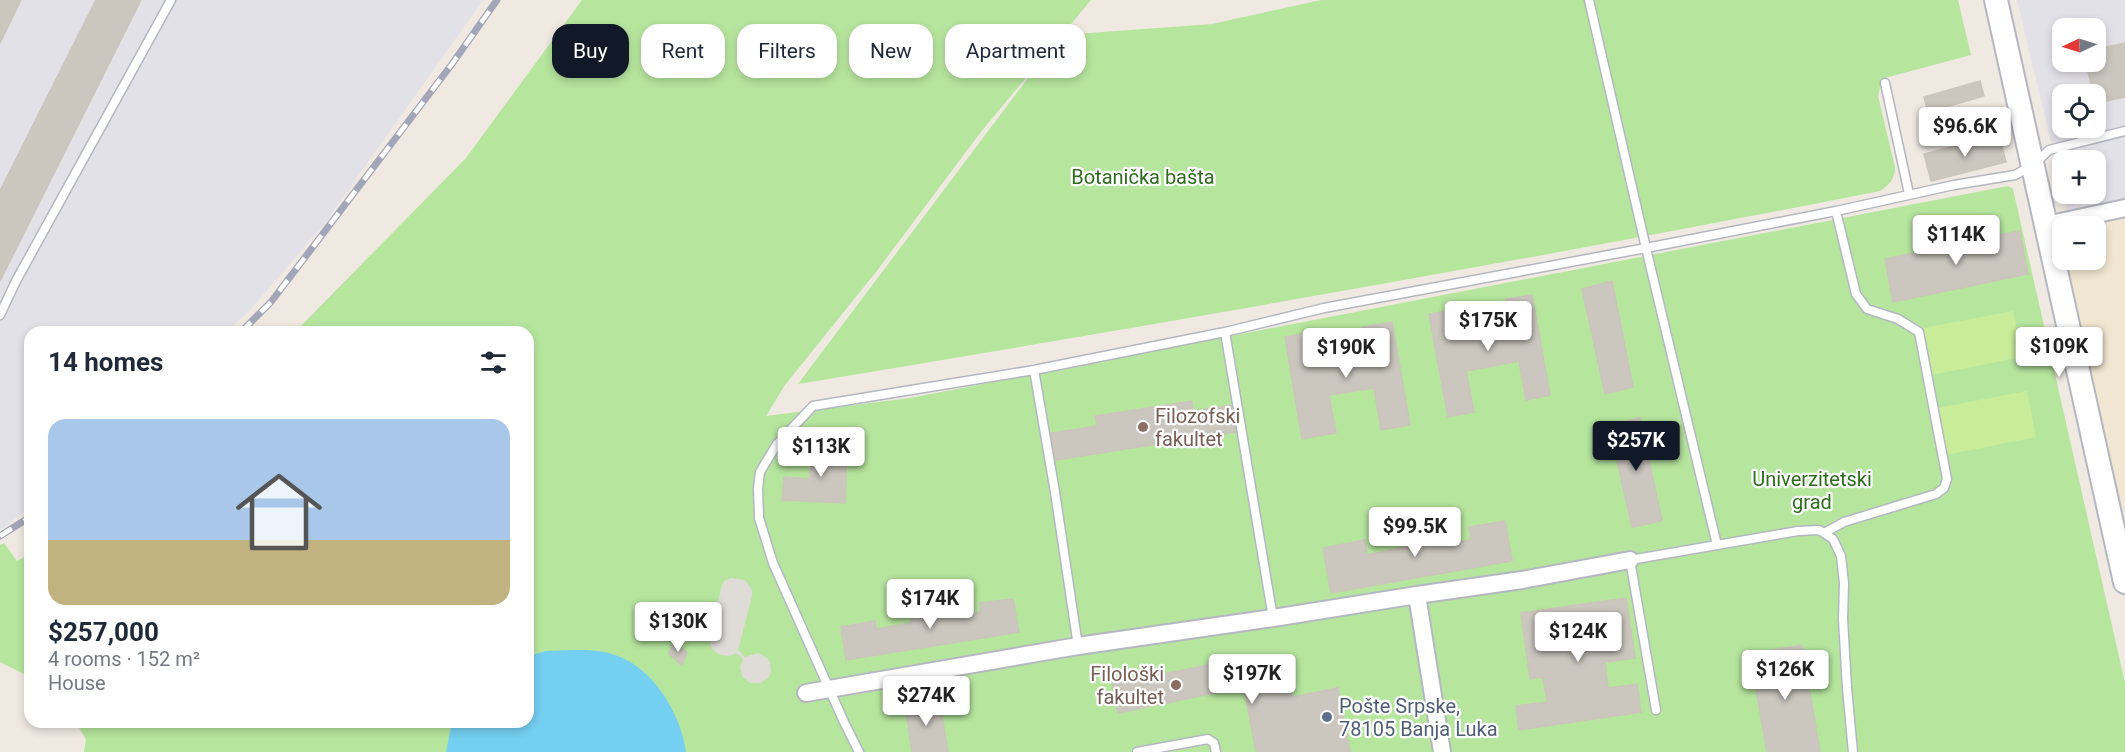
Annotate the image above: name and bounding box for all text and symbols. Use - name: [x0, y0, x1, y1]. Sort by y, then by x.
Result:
- north arrow: [2052, 18, 2106, 72]
- map controls: [2052, 18, 2106, 270]
- chip: Buy: [552, 24, 629, 78]
- chip: Rent: [641, 24, 725, 78]
- chip: Filters: [737, 24, 837, 78]
- chip: New: [849, 24, 933, 78]
- chip: Apartment: [945, 24, 1086, 78]
- button: locate: [2052, 84, 2106, 138]
- pin: $96.6K: [1916, 107, 2014, 158]
- text: $96.6K: [1933, 114, 1997, 138]
- button: +: [2052, 150, 2106, 204]
- park label: Botanička bašta: [1071, 165, 1215, 189]
- pin: $114K: [1914, 215, 1998, 266]
- button: −: [2052, 216, 2106, 270]
- text: $114K: [1927, 222, 1985, 246]
- pin: $175K: [1446, 301, 1530, 352]
- text: $175K: [1459, 308, 1517, 332]
- pin: $109K: [2017, 327, 2101, 378]
- pin: $190K: [1304, 328, 1388, 379]
- text: $109K: [2030, 334, 2088, 358]
- text: $190K: [1317, 335, 1375, 359]
- icon: filters: [477, 346, 510, 379]
- text: 14 homes: [48, 347, 163, 377]
- place label: Filozofski fakultet: [1155, 404, 1240, 451]
- marker: Filozofski fakultet: [1136, 420, 1150, 434]
- pin: $257K: [1594, 421, 1678, 472]
- pin: $113K: [779, 427, 863, 478]
- text: $257K: [1607, 428, 1665, 452]
- text: $113K: [792, 434, 850, 458]
- icon: home: [225, 458, 333, 566]
- park label: Univerzitetski grad: [1752, 467, 1872, 514]
- pin: $99.5K: [1366, 507, 1464, 558]
- text: $99.5K: [1383, 514, 1447, 538]
- pin: $174K: [888, 579, 972, 630]
- text: $174K: [901, 586, 959, 610]
- pin: $130K: [636, 602, 720, 653]
- text: $130K: [649, 609, 707, 633]
- pin: $124K: [1536, 612, 1620, 663]
- text: $257,000: [48, 617, 159, 647]
- text: $124K: [1549, 619, 1607, 643]
- text: 4 rooms · 152 m²: [48, 647, 200, 671]
- pin: $126K: [1743, 650, 1827, 701]
- pin: $197K: [1210, 654, 1294, 705]
- text: $126K: [1756, 657, 1814, 681]
- text: $197K: [1223, 661, 1281, 685]
- place label: Filološki fakultet: [1090, 662, 1164, 709]
- text: House: [48, 671, 106, 695]
- pin: $274K: [884, 676, 968, 727]
- marker: Filološki fakultet: [1169, 678, 1183, 692]
- text: $274K: [897, 683, 955, 707]
- place label: Pošte Srpske, 78105 Banja Luka: [1339, 694, 1498, 741]
- marker: Pošte Srpske, 78105 Banja Luka: [1320, 710, 1334, 724]

